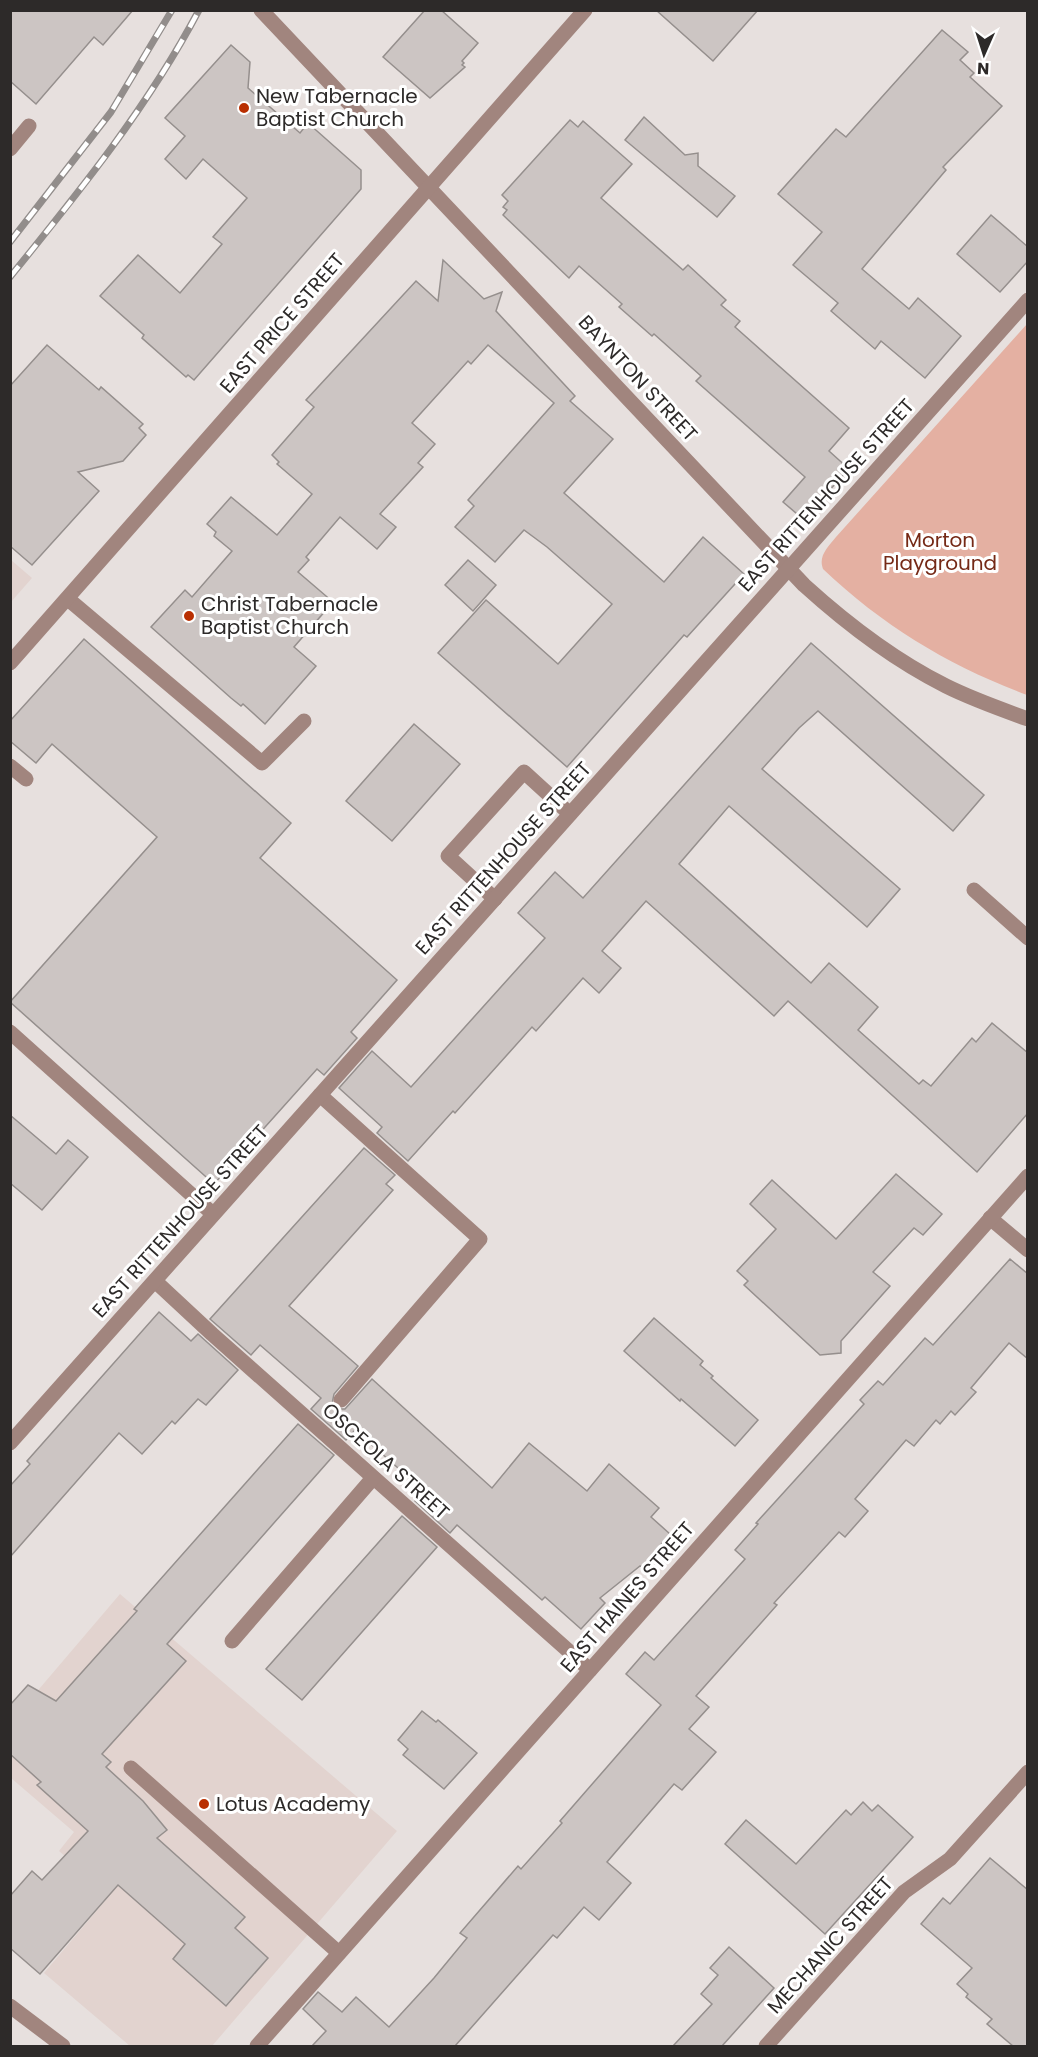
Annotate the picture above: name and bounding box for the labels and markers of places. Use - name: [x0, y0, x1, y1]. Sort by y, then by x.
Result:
- place label: New Tabernacle Baptist Church: [256, 82, 418, 133]
- marker: New Tabernacle Baptist Church: [237, 101, 251, 115]
- place label: Christ Tabernacle Baptist Church: [201, 590, 378, 641]
- marker: Christ Tabernacle Baptist Church: [182, 609, 196, 623]
- place label: Lotus Academy: [216, 1790, 370, 1818]
- marker: Lotus Academy: [197, 1797, 211, 1811]

